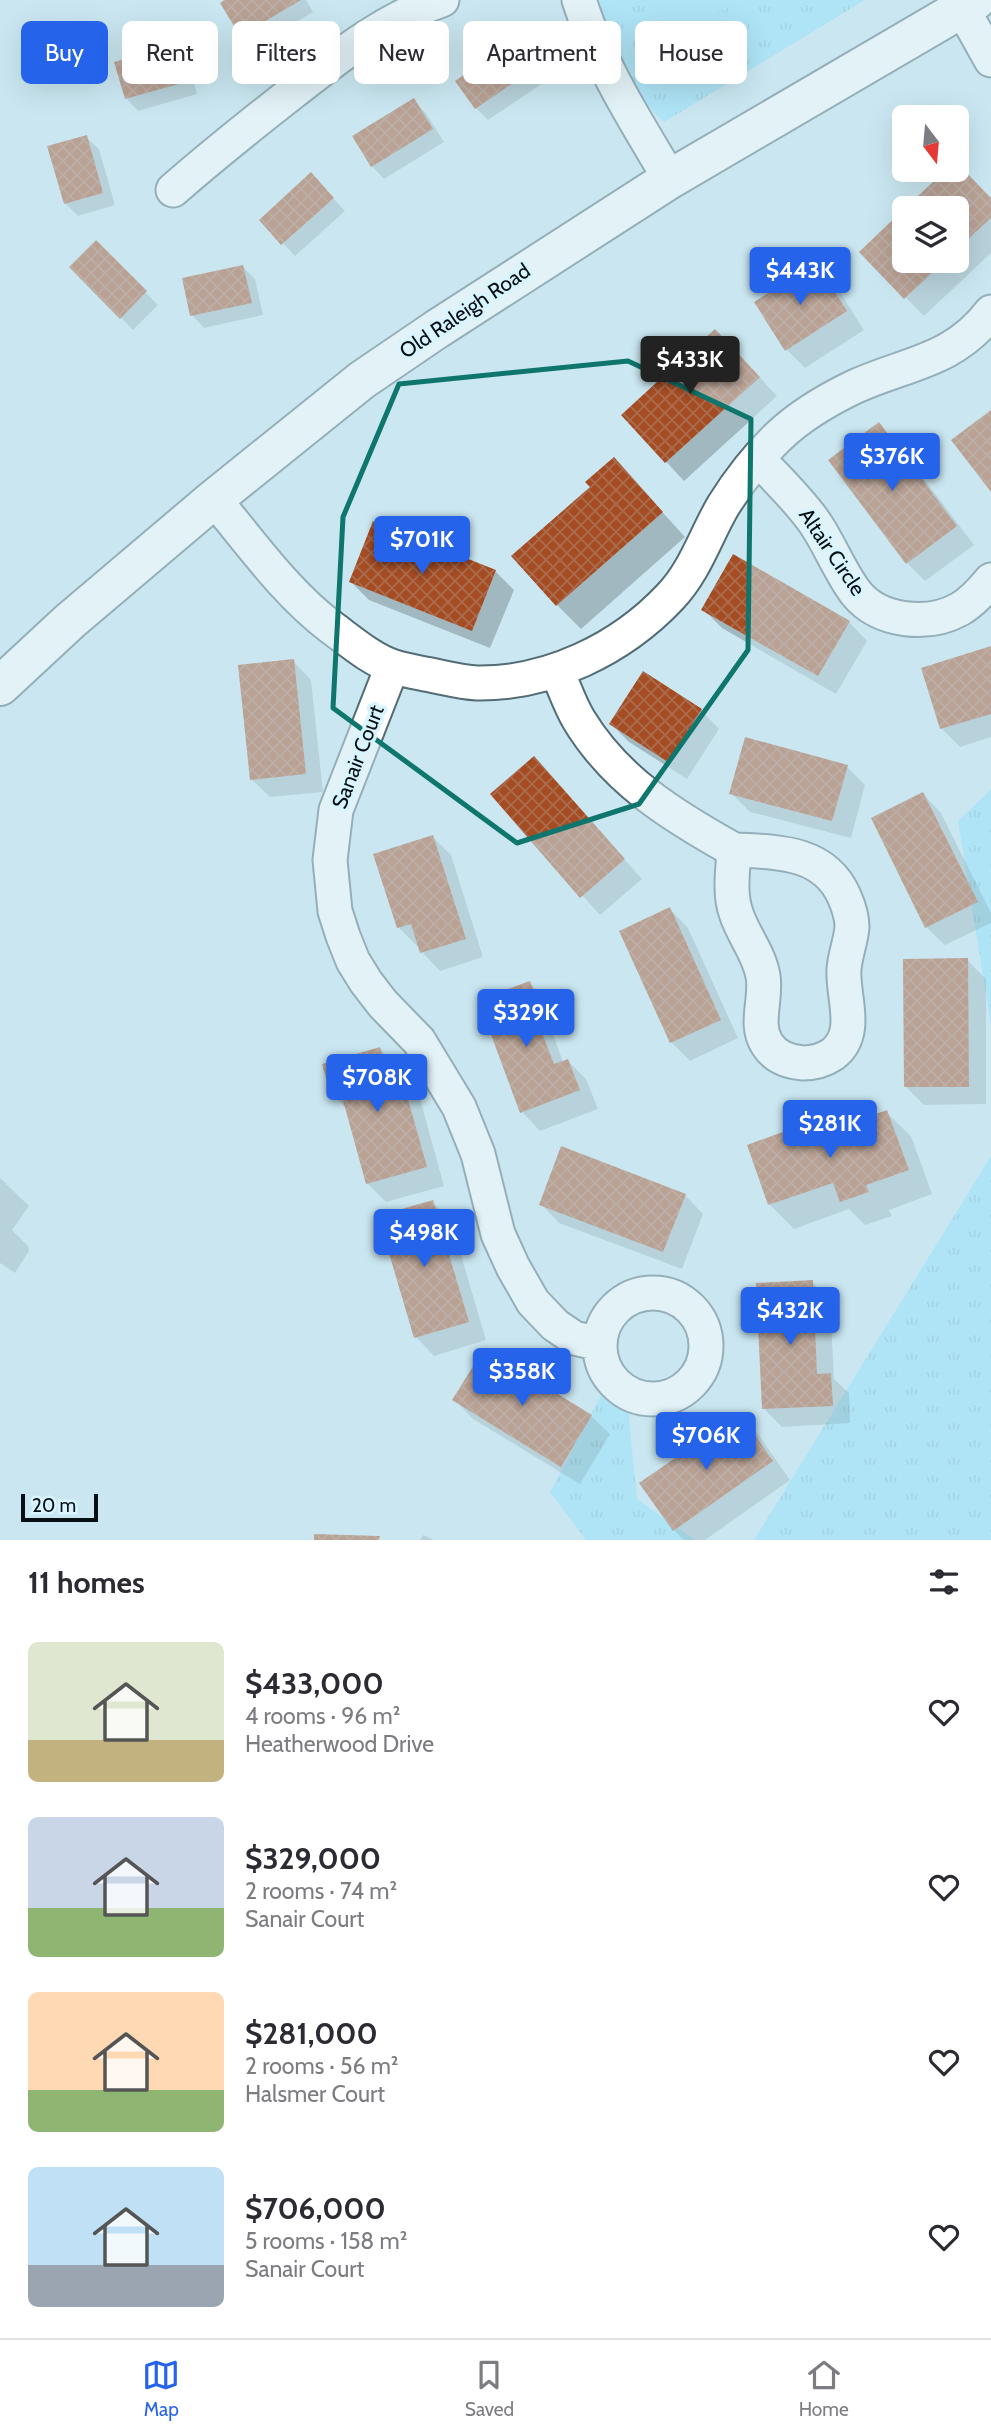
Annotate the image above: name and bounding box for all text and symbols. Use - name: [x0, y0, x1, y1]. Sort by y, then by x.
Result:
- chip: Buy: [21, 21, 108, 84]
- chip: Rent: [122, 21, 218, 84]
- chip: Filters: [232, 21, 340, 84]
- chip: New: [354, 21, 449, 84]
- chip: Apartment: [463, 21, 621, 84]
- chip: House: [635, 21, 747, 84]
- north arrow: [892, 105, 970, 182]
- map controls: [892, 105, 969, 273]
- button: layers: [892, 196, 969, 273]
- pin: $443K: [751, 247, 849, 307]
- text: $443K: [766, 256, 834, 284]
- street label: Old Raleigh Road: [395, 258, 535, 363]
- pin: $433K: [641, 336, 739, 396]
- text: $433K: [657, 345, 723, 373]
- pin: $376K: [843, 434, 941, 493]
- text: $376K: [860, 442, 924, 470]
- street label: Altair Circle: [794, 503, 871, 600]
- pin: $701K: [373, 516, 471, 576]
- text: $701K: [390, 525, 454, 553]
- street label: Sanair Court: [326, 702, 389, 812]
- pin: $329K: [477, 990, 575, 1049]
- text: $329K: [493, 998, 559, 1026]
- pin: $708K: [328, 1054, 426, 1114]
- text: $708K: [342, 1063, 412, 1091]
- pin: $281K: [781, 1100, 879, 1160]
- text: $281K: [799, 1109, 861, 1137]
- pin: $498K: [375, 1210, 473, 1269]
- text: $498K: [390, 1218, 458, 1246]
- pin: $432K: [741, 1288, 839, 1347]
- text: $432K: [757, 1296, 823, 1324]
- pin: $358K: [473, 1348, 571, 1408]
- text: $358K: [489, 1357, 555, 1385]
- pin: $706K: [657, 1412, 755, 1472]
- text: $706K: [672, 1421, 740, 1449]
- scale bar: [21, 1491, 98, 1523]
- text: 20 m: [32, 1494, 76, 1517]
- icon: filters: [925, 1563, 963, 1601]
- text: 11 homes: [28, 1564, 145, 1601]
- text: $433,000: [245, 1665, 384, 1702]
- icon: home: [84, 1670, 168, 1754]
- icon: heart: [925, 1693, 963, 1731]
- text: 4 rooms · 96 m²: [245, 1702, 400, 1730]
- text: Heatherwood Drive: [245, 1730, 434, 1758]
- text: $329,000: [245, 1840, 381, 1877]
- icon: home: [84, 1845, 168, 1929]
- icon: heart: [925, 1868, 963, 1906]
- text: 2 rooms · 74 m²: [245, 1877, 397, 1905]
- text: Sanair Court: [245, 1905, 364, 1933]
- text: $281,000: [245, 2015, 378, 2052]
- icon: home: [84, 2020, 168, 2104]
- icon: heart: [925, 2043, 963, 2081]
- text: 2 rooms · 56 m²: [245, 2052, 399, 2080]
- text: Halsmer Court: [245, 2080, 385, 2108]
- text: $706,000: [245, 2190, 386, 2227]
- icon: home: [84, 2195, 168, 2279]
- icon: heart: [925, 2218, 963, 2256]
- text: 5 rooms · 158 m²: [245, 2227, 407, 2255]
- text: Sanair Court: [245, 2255, 364, 2283]
- tab: Map: [142, 2356, 180, 2421]
- tab: Saved: [465, 2356, 514, 2421]
- tab: Home: [799, 2356, 849, 2421]

